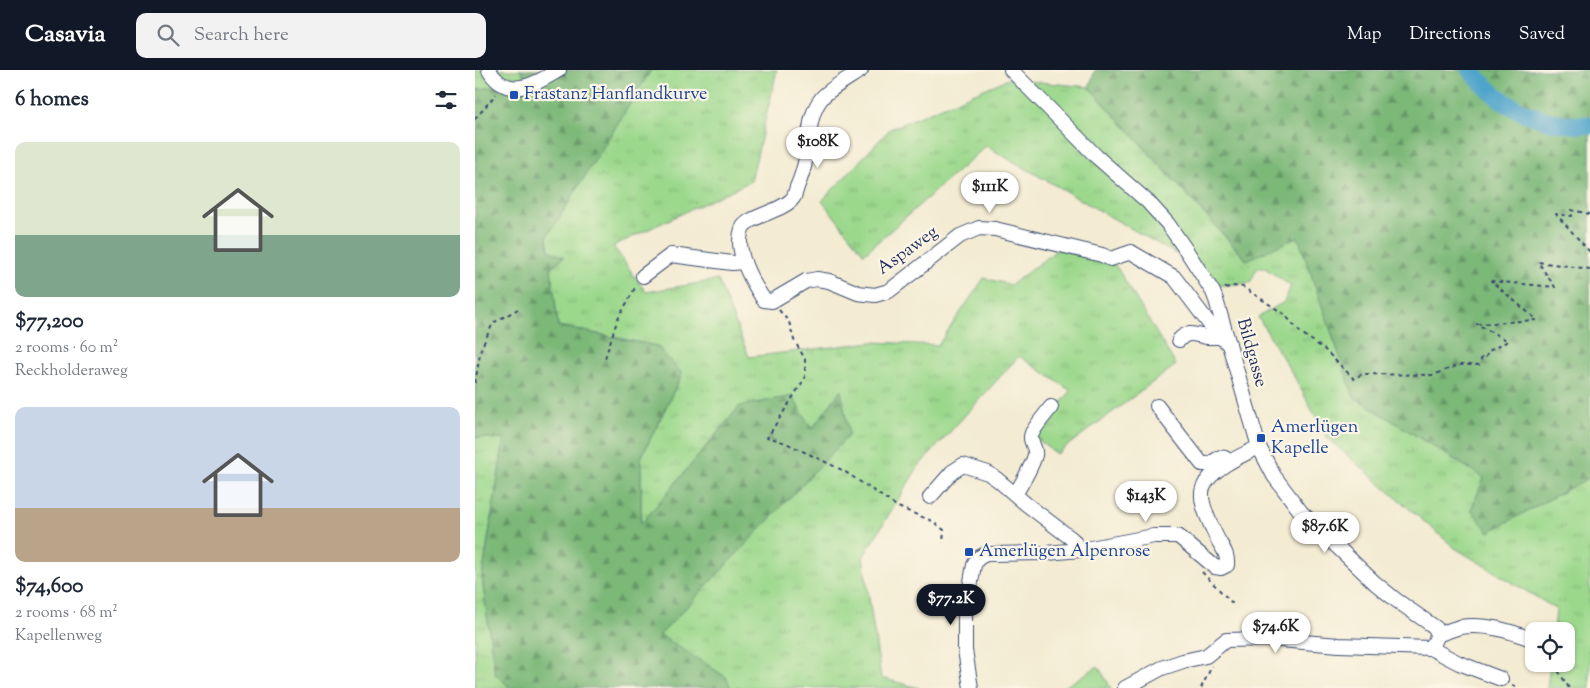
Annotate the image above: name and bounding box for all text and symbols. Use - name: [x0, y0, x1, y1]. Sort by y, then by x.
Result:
- search box: [136, 13, 486, 58]
- text: Casavia: [25, 18, 106, 52]
- icon: search: [154, 21, 182, 49]
- text: Search here: [194, 22, 289, 49]
- text: Map: [1347, 22, 1382, 48]
- text: Directions: [1410, 22, 1491, 48]
- text: Saved: [1519, 22, 1565, 48]
- place label: Frastanz Hanflandkurve: [524, 82, 707, 108]
- text: 6 homes: [15, 85, 89, 115]
- icon: filters: [432, 86, 460, 114]
- marker: Frastanz Hanflandkurve: [508, 89, 520, 101]
- pin: $108K: [783, 126, 853, 169]
- text: $108K: [797, 131, 839, 154]
- pin: $111K: [955, 172, 1025, 214]
- icon: home: [193, 175, 283, 265]
- text: $111K: [972, 176, 1008, 199]
- street label: Aspaweg: [872, 220, 944, 282]
- text: $77,200: [15, 307, 84, 337]
- street label: Bildgasse: [1229, 315, 1273, 391]
- text: 2 rooms · 60 m²: [15, 337, 118, 360]
- text: Reckholderaweg: [15, 360, 128, 383]
- place label: Amerlügen Kapelle: [1271, 415, 1359, 462]
- marker: Amerlügen Kapelle: [1255, 432, 1267, 444]
- icon: home: [193, 440, 283, 530]
- pin: $143K: [1111, 480, 1181, 523]
- text: $143K: [1126, 485, 1166, 508]
- pin: $87.6K: [1284, 512, 1366, 554]
- text: $87.6K: [1301, 516, 1349, 539]
- place label: Amerlügen Alpenrose: [979, 539, 1151, 565]
- marker: Amerlügen Alpenrose: [963, 546, 975, 558]
- text: $74,600: [15, 572, 83, 602]
- pin: $77.2K: [910, 584, 992, 626]
- text: $77.2K: [928, 588, 974, 611]
- text: 2 rooms · 68 m²: [15, 602, 118, 625]
- pin: $74.6K: [1235, 612, 1317, 654]
- text: $74.6K: [1253, 616, 1299, 639]
- map controls: [1525, 622, 1575, 672]
- button: locate: [1525, 622, 1575, 672]
- text: Kapellenweg: [15, 625, 102, 648]

